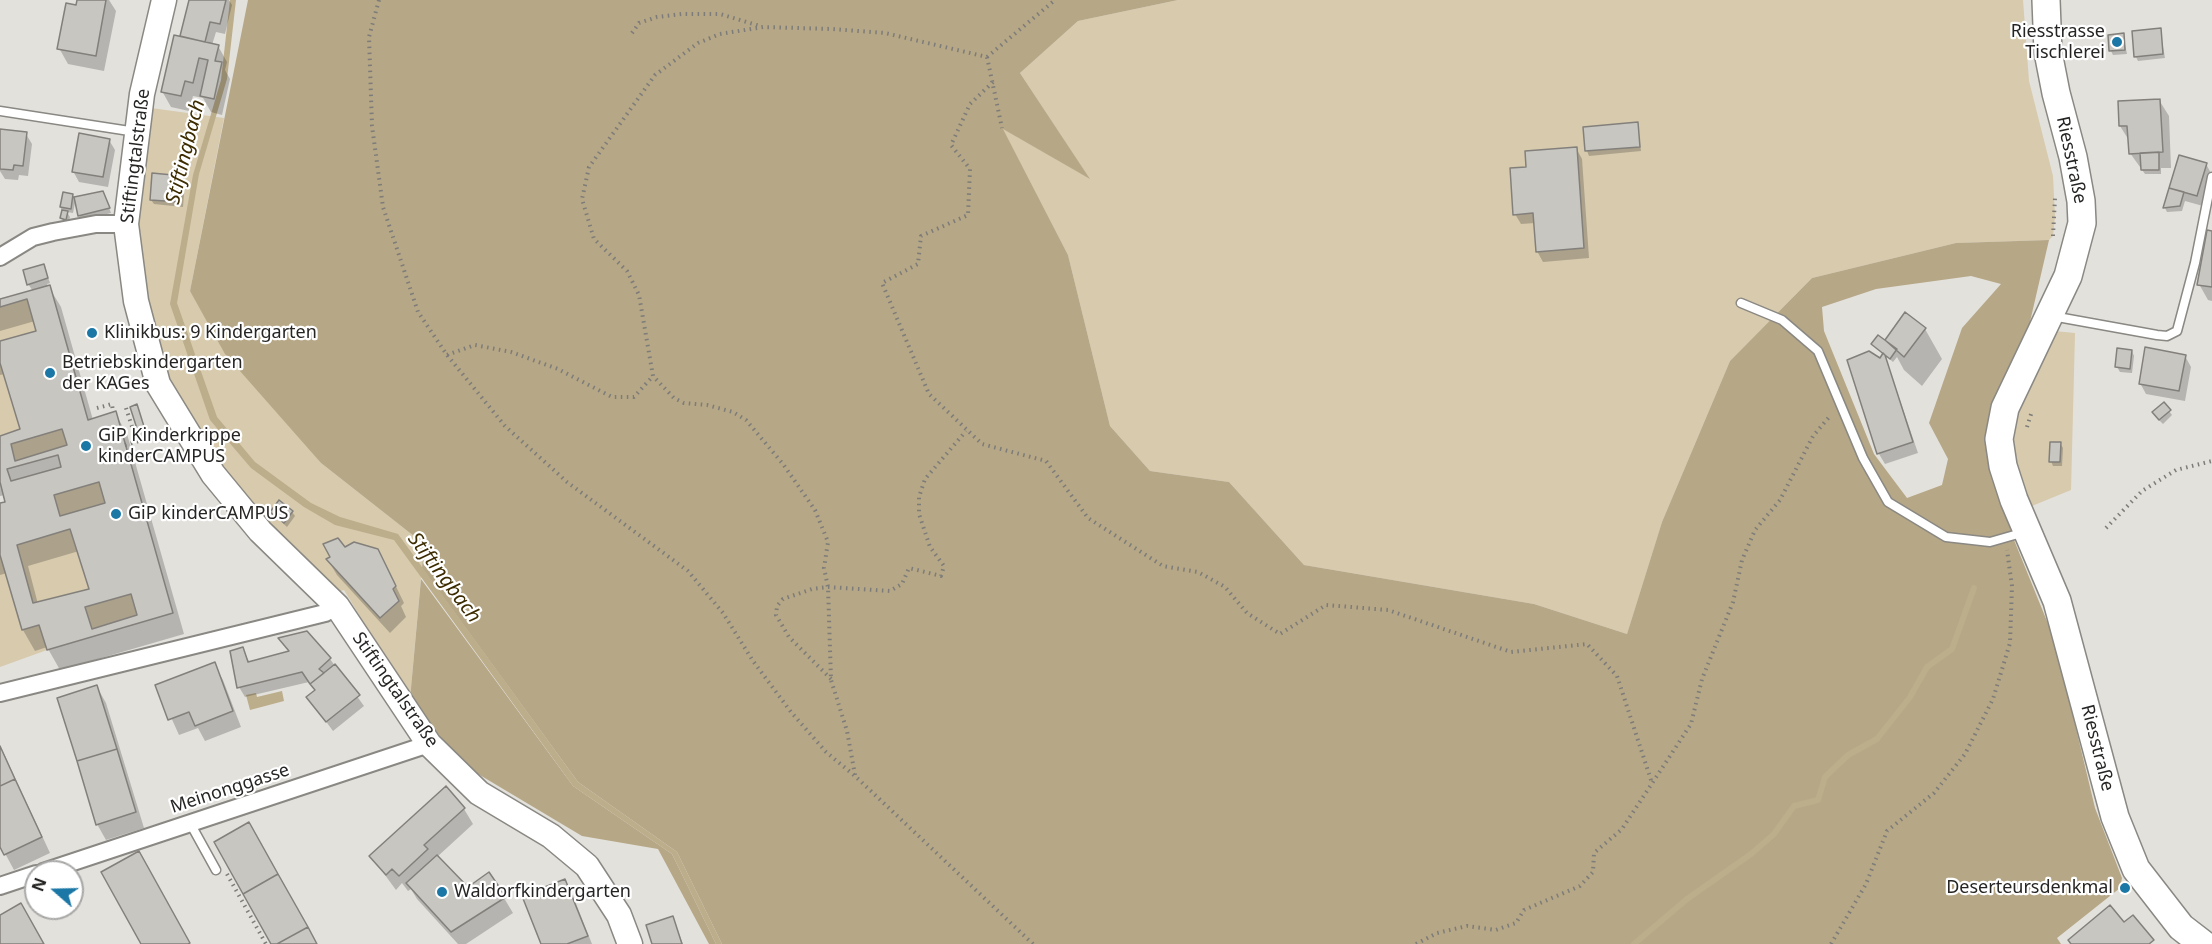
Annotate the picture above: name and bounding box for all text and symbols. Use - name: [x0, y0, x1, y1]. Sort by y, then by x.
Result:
- place label: Riesstrasse Tischlerei: [2011, 21, 2105, 63]
- marker: Riesstrasse Tischlerei: [2110, 35, 2124, 49]
- street label: Stiftingtalstraße: [117, 87, 155, 225]
- water label: Stiftingbach: [161, 97, 211, 207]
- street label: Riesstraße: [2051, 115, 2091, 205]
- place label: Klinikbus: 9 Kindergarten: [104, 322, 317, 344]
- marker: Klinikbus: 9 Kindergarten: [85, 326, 99, 340]
- place label: Betriebskindergarten der KAGes: [62, 352, 243, 394]
- marker: Betriebskindergarten der KAGes: [43, 366, 57, 380]
- place label: GiP Kinderkrippe kinderCAMPUS: [98, 425, 241, 468]
- marker: GiP Kinderkrippe kinderCAMPUS: [79, 439, 93, 453]
- place label: GiP kinderCAMPUS: [128, 503, 288, 525]
- marker: GiP kinderCAMPUS: [109, 507, 123, 521]
- water label: Stiftingbach: [402, 528, 486, 628]
- street label: Stiftingtalstraße: [347, 628, 443, 752]
- street label: Riesstraße: [2076, 702, 2118, 794]
- street label: Meinonggasse: [168, 760, 292, 818]
- north arrow: [24, 860, 84, 920]
- text: N: [26, 875, 52, 894]
- place label: Deserteursdenkmal: [1946, 877, 2113, 899]
- place label: Waldorfkindergarten: [454, 881, 631, 903]
- marker: Deserteursdenkmal: [2118, 881, 2132, 895]
- marker: Waldorfkindergarten: [435, 885, 449, 899]

